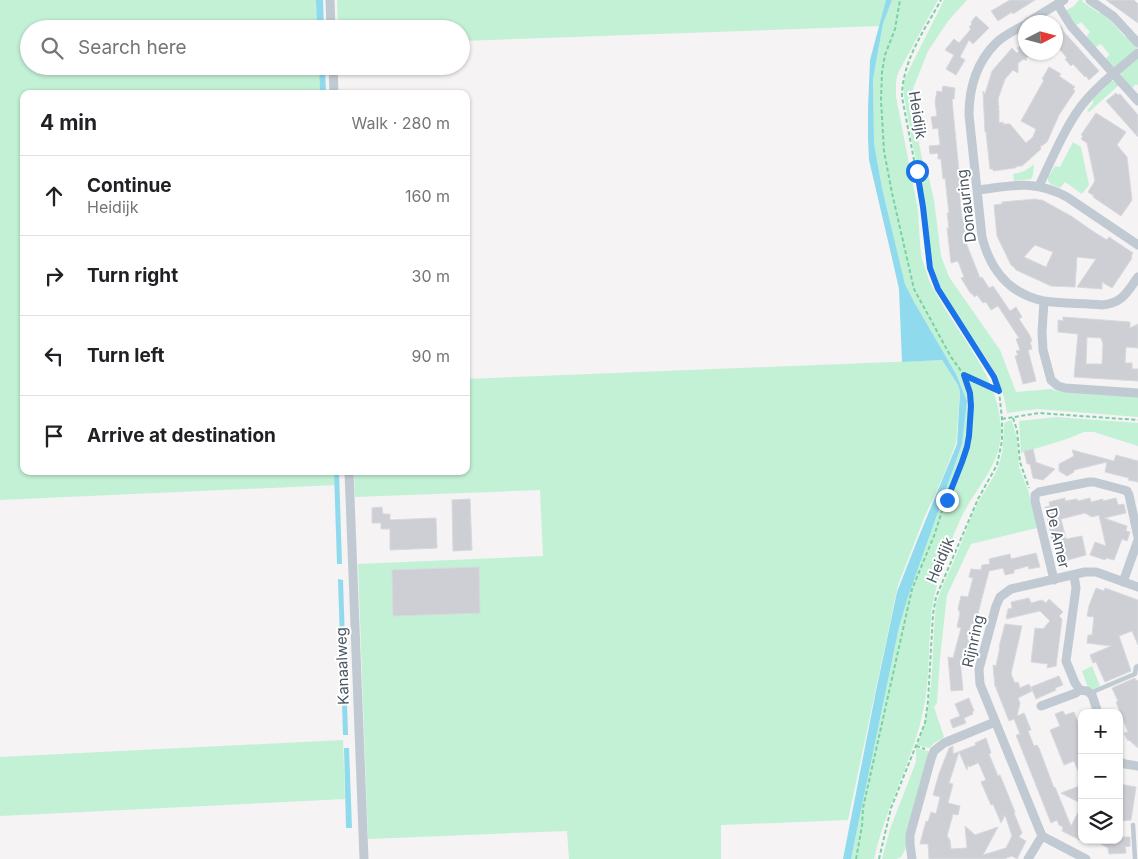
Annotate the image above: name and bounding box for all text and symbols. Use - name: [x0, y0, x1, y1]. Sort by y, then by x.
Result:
- north arrow: [1018, 15, 1063, 60]
- search box: [20, 20, 470, 75]
- icon: search: [38, 34, 66, 62]
- text: Search here: [78, 36, 187, 59]
- street label: Heidijk: [905, 90, 931, 141]
- text: 4 min: [40, 110, 97, 135]
- text: Walk · 280 m: [352, 113, 450, 133]
- route start: [906, 160, 929, 183]
- street label: Donauring: [952, 168, 980, 244]
- text: Continue: [87, 174, 172, 197]
- icon: ahead: [40, 182, 68, 210]
- text: 160 m: [405, 186, 450, 206]
- text: Heidijk: [87, 197, 138, 217]
- icon: right: [40, 262, 68, 290]
- text: Turn right: [87, 264, 178, 287]
- text: 30 m: [412, 266, 450, 286]
- icon: left: [40, 342, 68, 370]
- text: Turn left: [87, 344, 165, 367]
- text: 90 m: [411, 346, 450, 366]
- icon: arrive: [40, 422, 68, 450]
- text: Arrive at destination: [87, 424, 276, 447]
- route end: [936, 489, 959, 512]
- street label: De Amer: [1042, 506, 1074, 571]
- street label: Heidijk: [922, 533, 958, 586]
- street label: Rijnring: [958, 613, 988, 669]
- street label: Kanaalweg: [331, 627, 353, 705]
- map controls: [1078, 709, 1123, 844]
- button: +: [1078, 709, 1123, 754]
- button: −: [1078, 754, 1123, 799]
- button: layers: [1078, 799, 1123, 844]

